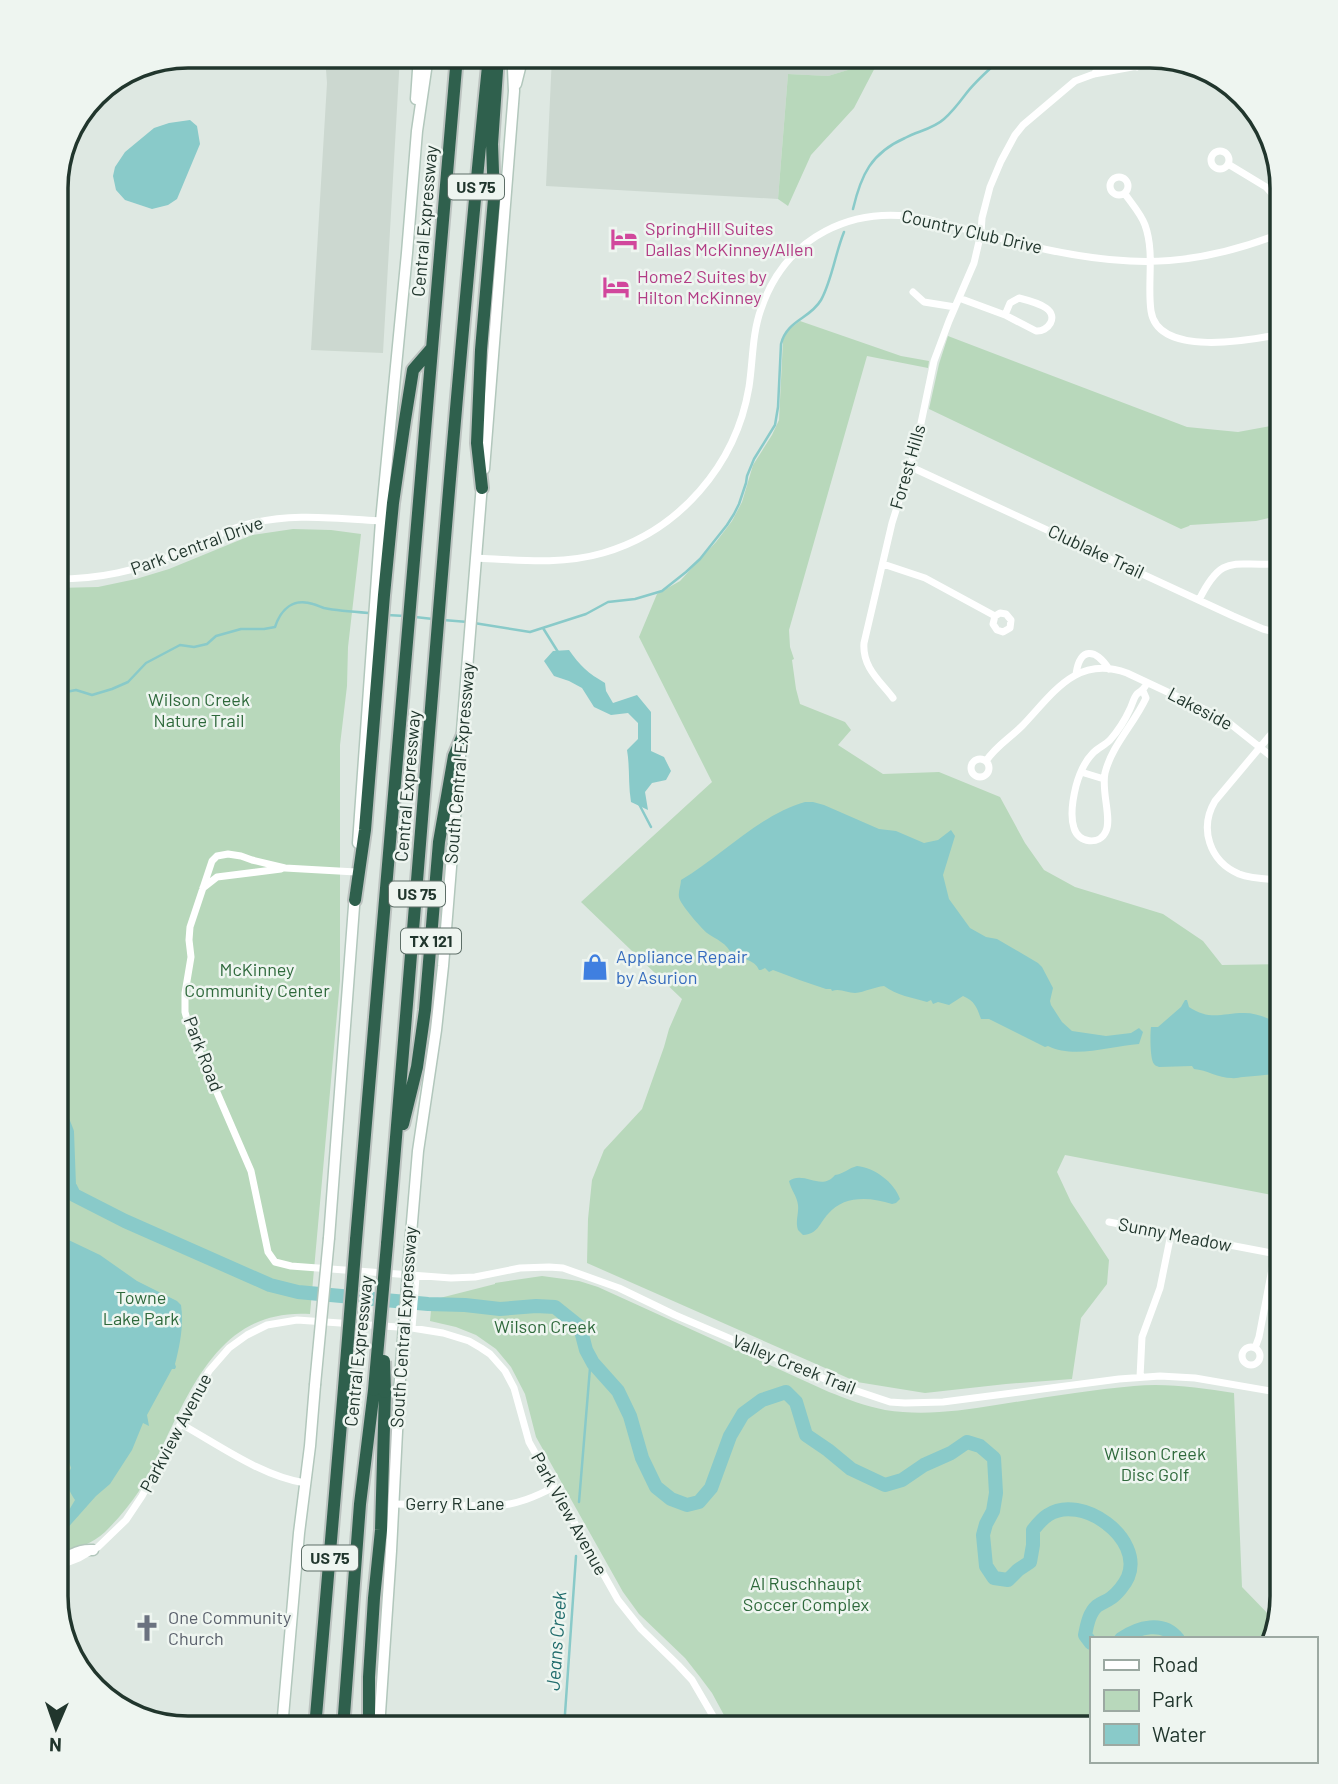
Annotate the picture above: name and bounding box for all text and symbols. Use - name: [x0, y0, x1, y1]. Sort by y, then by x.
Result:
- street label: Central Expressway: [406, 144, 442, 298]
- road number: US 75: [448, 174, 504, 200]
- street label: Country Club Drive: [900, 204, 1045, 258]
- place label: SpringHill Suites Dallas McKinney/Allen: [645, 217, 813, 260]
- hotel icon: SpringHill Suites Dallas McKinney/Allen: [609, 224, 639, 254]
- place label: Home2 Suites by Hilton McKinney: [637, 265, 767, 308]
- hotel icon: Home2 Suites by Hilton McKinney: [601, 272, 631, 302]
- street label: Forest Hills: [884, 422, 930, 512]
- street label: Park Central Drive: [127, 511, 266, 579]
- street label: Clublake Trail: [1045, 519, 1148, 583]
- street label: South Central Expressway: [439, 661, 479, 864]
- street label: Lakeside: [1164, 682, 1237, 734]
- park label: Wilson Creek Nature Trail: [148, 688, 250, 731]
- street label: Central Expressway: [389, 709, 425, 863]
- road number: US 75: [389, 881, 445, 906]
- road number: TX 121: [401, 928, 461, 953]
- place label: Appliance Repair by Asurion: [616, 945, 748, 988]
- shop icon: Appliance Repair by Asurion: [580, 952, 610, 982]
- park label: McKinney Community Center: [184, 958, 330, 1001]
- street label: Park Road: [180, 1013, 228, 1094]
- street label: Sunny Meadow: [1117, 1212, 1234, 1256]
- street label: South Central Expressway: [385, 1225, 421, 1428]
- street label: Central Expressway: [339, 1274, 377, 1428]
- park label: Towne Lake Park: [103, 1286, 179, 1329]
- park label: Wilson Creek: [494, 1315, 596, 1337]
- street label: Valley Creek Trail: [729, 1329, 859, 1399]
- street label: Parkview Avenue: [135, 1369, 216, 1496]
- park label: Wilson Creek Disc Golf: [1104, 1442, 1206, 1485]
- street label: Park View Avenue: [527, 1448, 613, 1579]
- street label: Gerry R Lane: [405, 1492, 505, 1514]
- road number: US 75: [302, 1546, 358, 1570]
- park label: Al Ruschhaupt Soccer Complex: [743, 1572, 870, 1615]
- water label: Jeans Creek: [541, 1590, 571, 1691]
- place label: One Community Church: [168, 1606, 291, 1649]
- church icon: One Community Church: [132, 1613, 162, 1643]
- legend: [1090, 1637, 1317, 1763]
- text: Road: [1152, 1651, 1198, 1676]
- text: Park: [1152, 1686, 1193, 1711]
- north arrow: [21, 1693, 91, 1763]
- text: Water: [1152, 1721, 1207, 1746]
- text: N: [49, 1734, 62, 1757]

